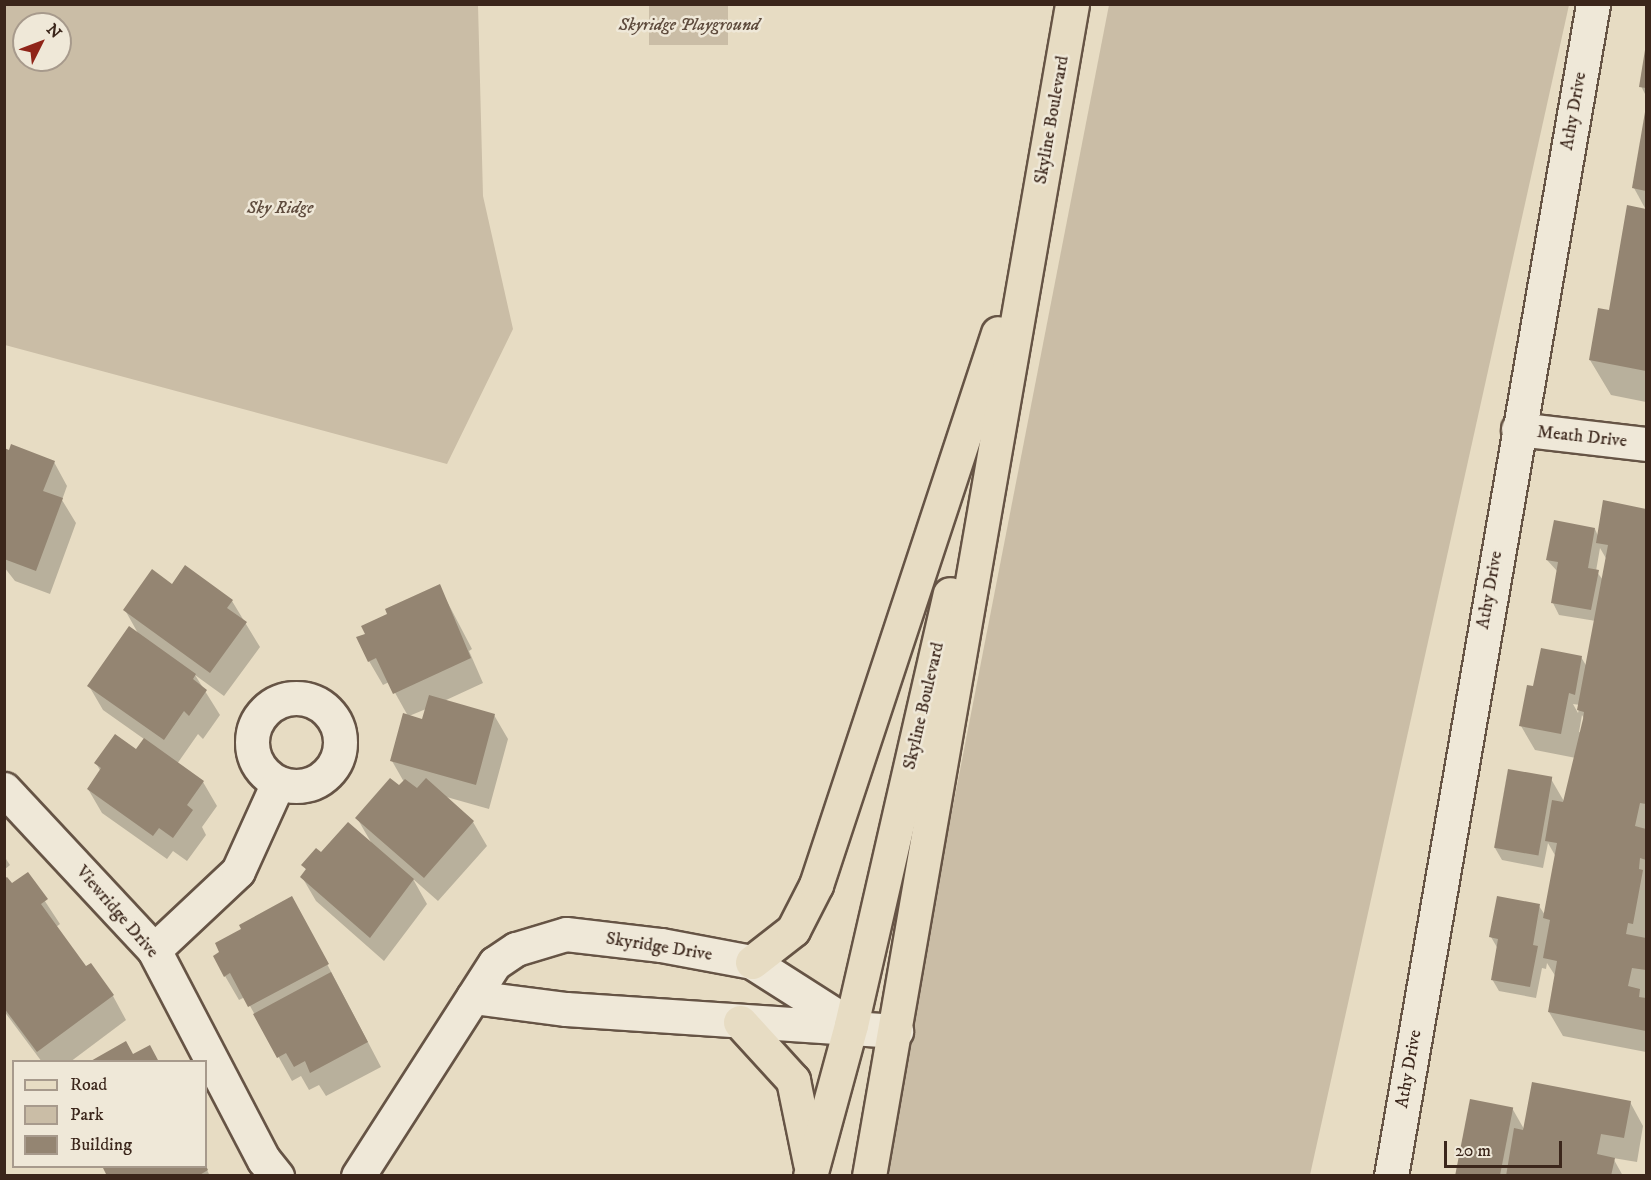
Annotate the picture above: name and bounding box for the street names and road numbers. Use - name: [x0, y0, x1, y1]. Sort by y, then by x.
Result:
- street label: Skyline Boulevard: [1030, 54, 1074, 186]
- street label: Athy Drive: [1557, 70, 1591, 152]
- street label: Meath Drive: [1536, 422, 1628, 452]
- street label: Athy Drive: [1473, 549, 1507, 631]
- street label: Skyline Boulevard: [899, 640, 949, 772]
- street label: Viewridge Drive: [71, 861, 163, 963]
- street label: Skyridge Drive: [604, 928, 714, 966]
- street label: Athy Drive: [1392, 1028, 1426, 1110]

